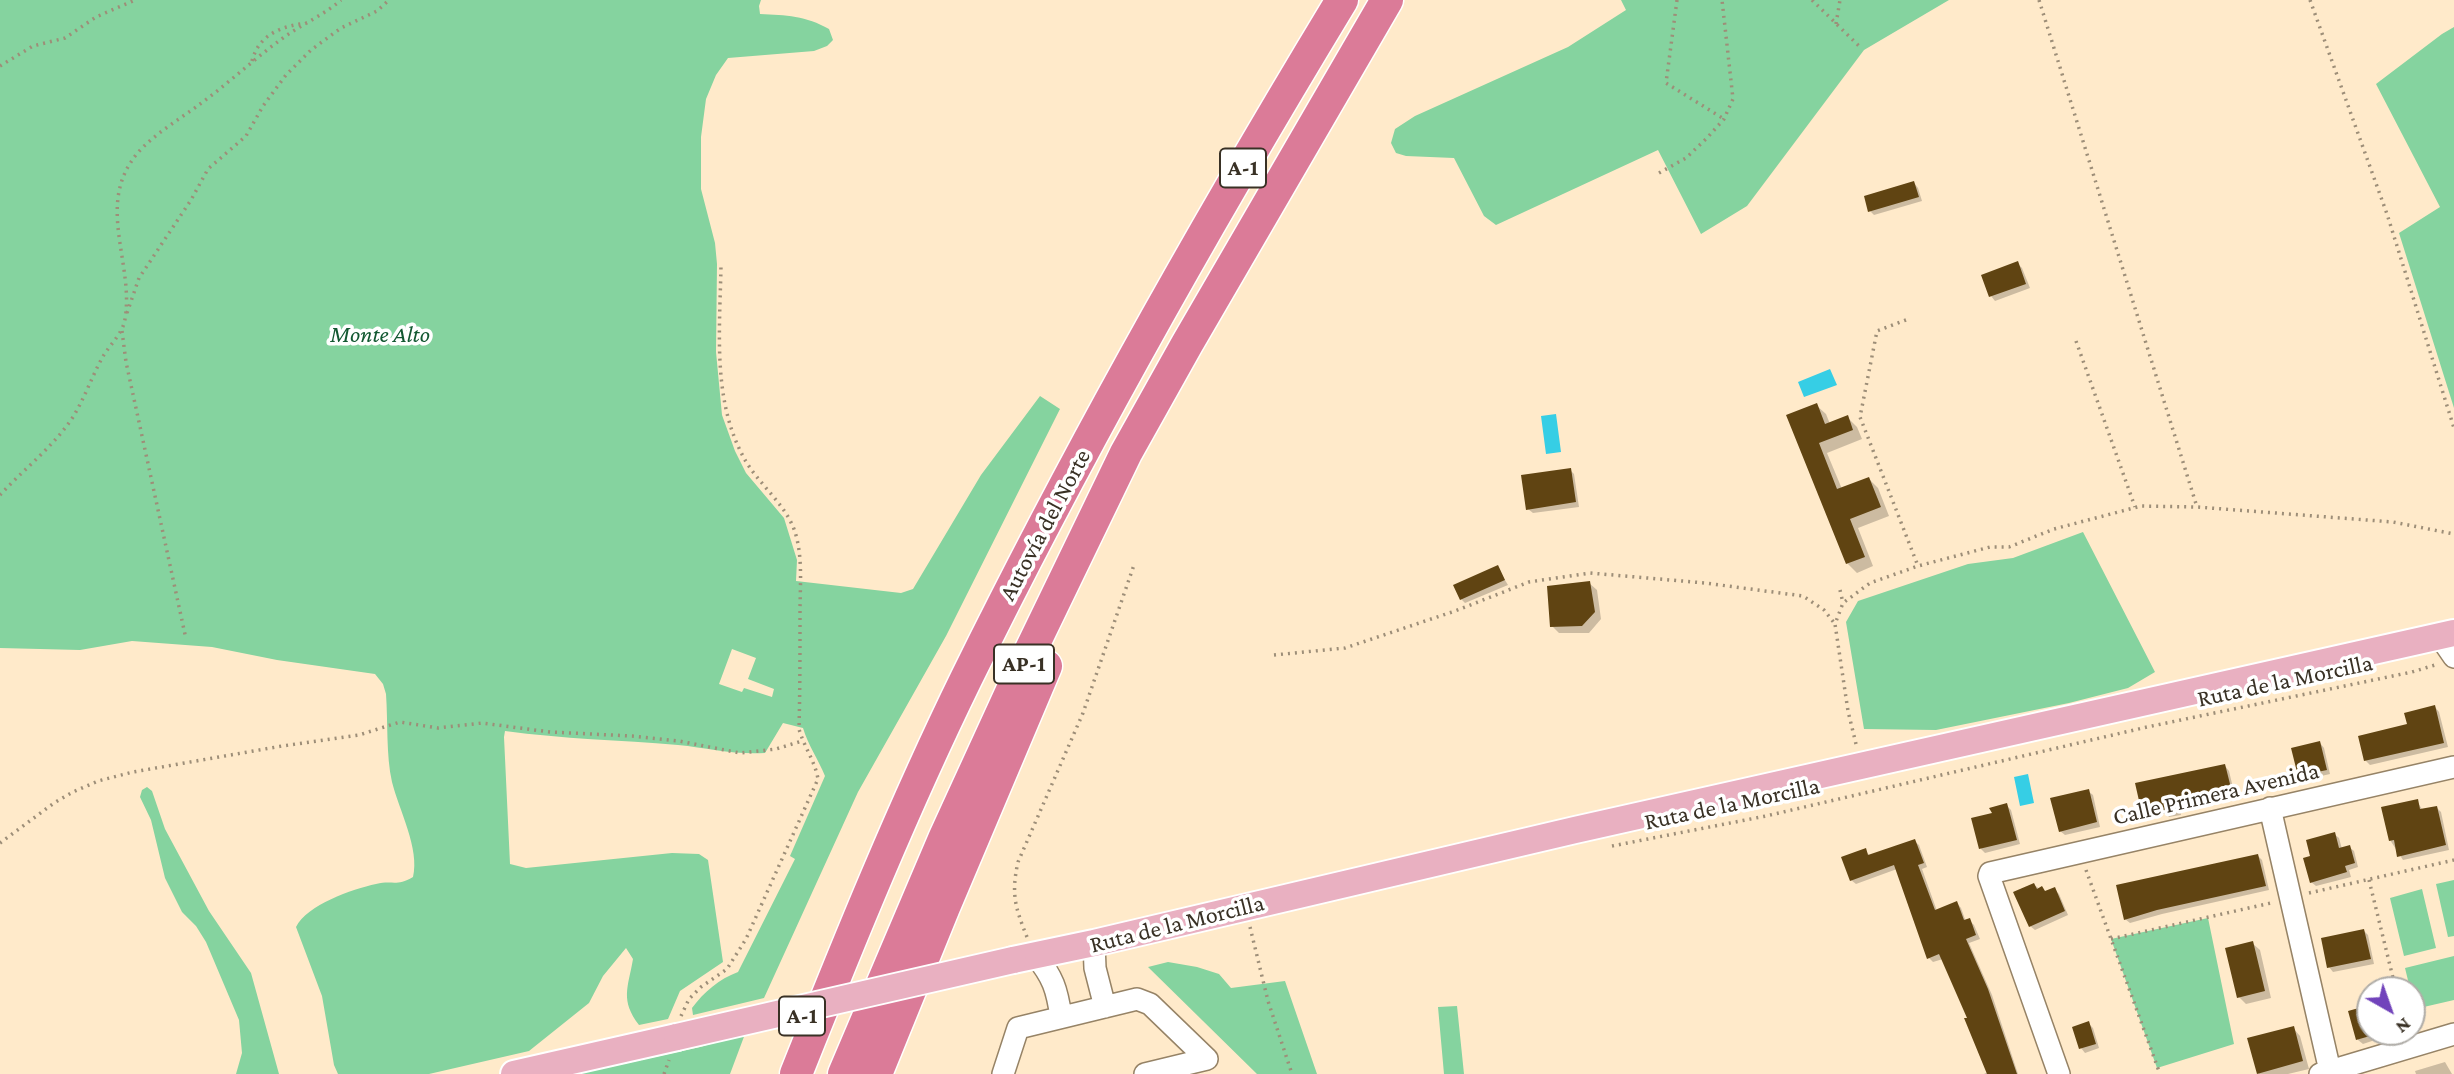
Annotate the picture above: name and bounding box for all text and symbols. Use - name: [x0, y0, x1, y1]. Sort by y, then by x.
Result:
- road number: A-1: [1220, 148, 1266, 188]
- park label: Monte Alto: [330, 321, 430, 349]
- street label: Autovía del Norte: [993, 444, 1097, 606]
- road number: AP-1: [994, 644, 1054, 684]
- street label: Ruta de la Morcilla: [2195, 648, 2375, 714]
- street label: Calle Primera Avenida: [2110, 756, 2322, 832]
- street label: Ruta de la Morcilla: [1642, 771, 1822, 837]
- street label: Ruta de la Morcilla: [1087, 888, 1267, 960]
- north arrow: [2356, 976, 2426, 1046]
- road number: A-1: [779, 996, 825, 1036]
- text: N: [2392, 1014, 2415, 1038]

